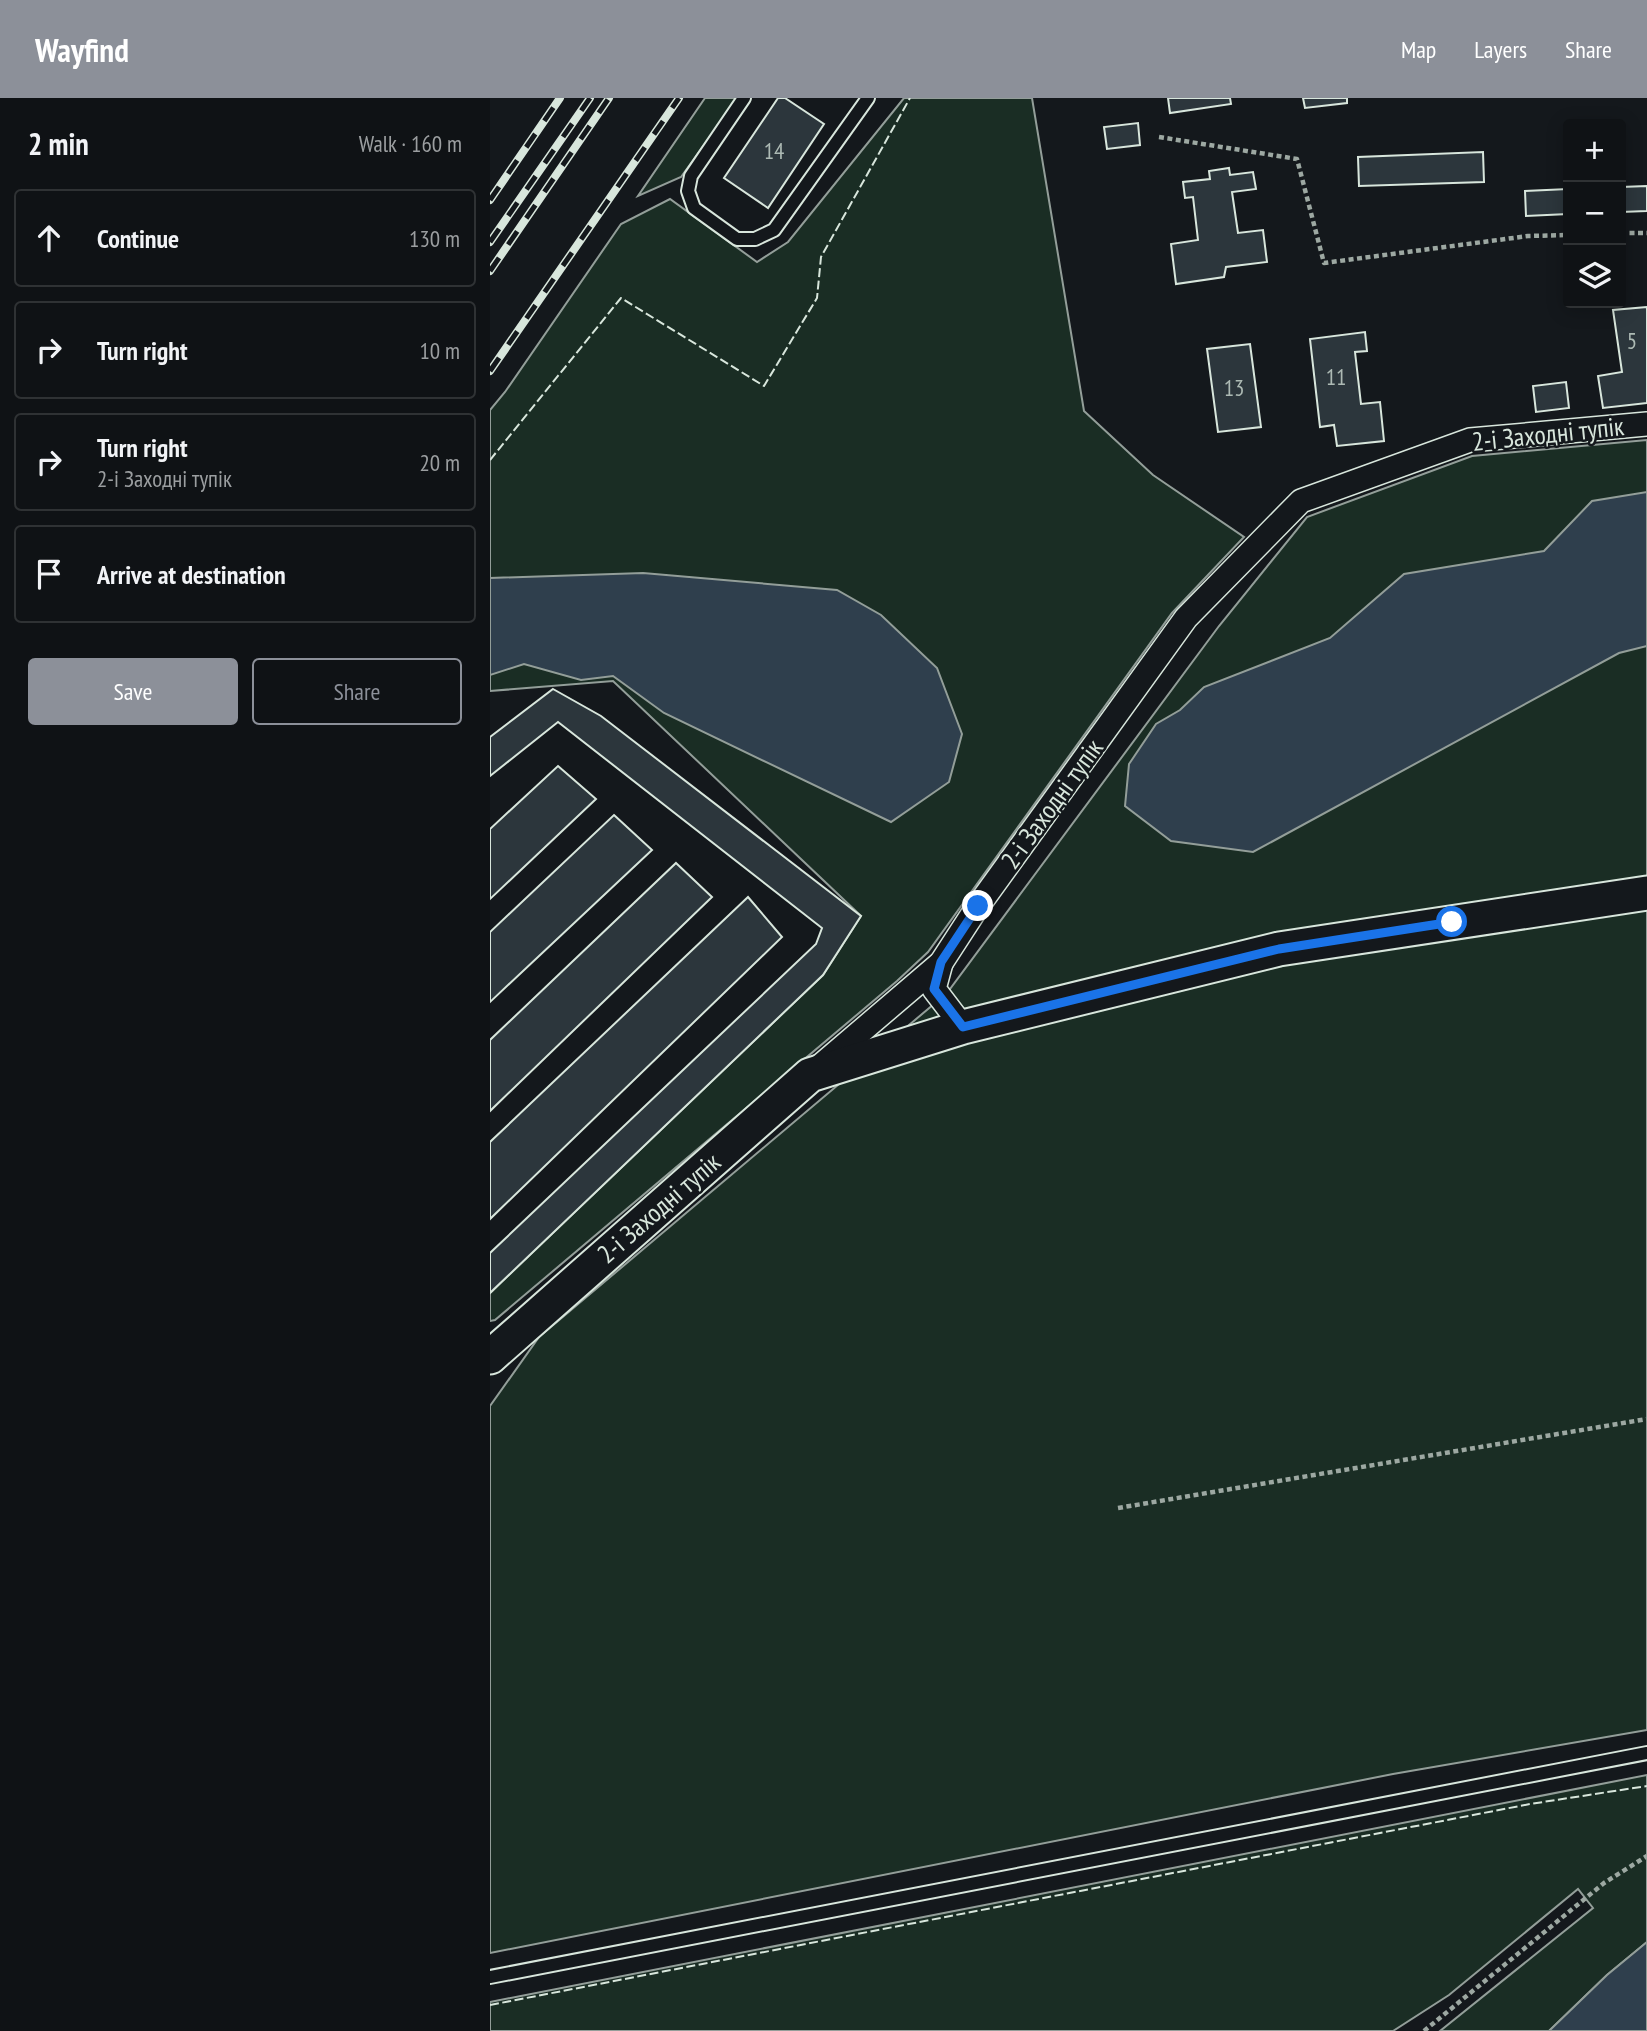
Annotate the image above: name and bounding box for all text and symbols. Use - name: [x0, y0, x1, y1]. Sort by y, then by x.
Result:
- text: Wayfind: [35, 28, 129, 71]
- text: Map: [1401, 34, 1436, 65]
- text: Layers: [1474, 34, 1527, 65]
- text: Share: [1565, 34, 1612, 65]
- map controls: [1563, 119, 1626, 308]
- button: +: [1563, 119, 1626, 182]
- text: 2 min: [28, 124, 89, 163]
- text: Walk · 160 m: [359, 129, 462, 158]
- house number: 14: [764, 136, 784, 165]
- button: −: [1563, 182, 1626, 245]
- icon: ahead: [30, 219, 68, 257]
- text: Continue: [97, 222, 179, 255]
- text: 130 m: [409, 224, 460, 253]
- button: layers: [1563, 245, 1626, 308]
- house number: 5: [1627, 326, 1637, 355]
- icon: right: [30, 331, 68, 369]
- text: Turn right: [97, 334, 188, 367]
- text: 10 m: [419, 336, 460, 365]
- house number: 11: [1326, 362, 1346, 391]
- house number: 13: [1224, 373, 1244, 402]
- street label: 2-і Заходні тупік: [1470, 409, 1625, 458]
- text: Turn right: [97, 431, 188, 464]
- icon: right: [30, 443, 68, 481]
- text: 20 m: [419, 448, 460, 477]
- text: 2-і Заходні тупік: [97, 464, 232, 493]
- icon: arrive: [30, 555, 68, 593]
- text: Arrive at destination: [97, 558, 286, 591]
- button: Save: [28, 658, 238, 725]
- button: Share: [252, 658, 462, 725]
- street label: 2-і Заходні тупік: [993, 732, 1110, 875]
- route end: [962, 890, 993, 921]
- route start: [1436, 906, 1467, 937]
- street label: 2-і Заходні тупік: [590, 1145, 727, 1270]

